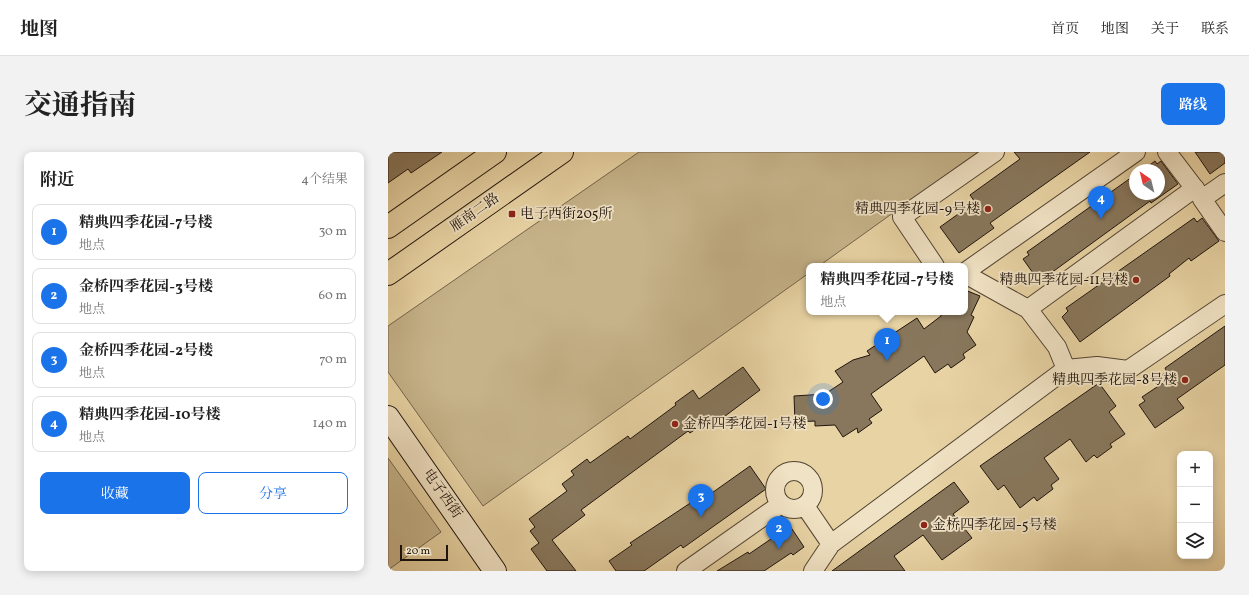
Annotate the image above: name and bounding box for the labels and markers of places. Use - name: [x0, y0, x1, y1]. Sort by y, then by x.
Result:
- pin: 4: [1088, 186, 1114, 219]
- place label: 精典四季花园-9号楼: [855, 200, 980, 219]
- marker: 精典四季花园-9号楼: [983, 204, 993, 214]
- place label: 电子西街205所: [520, 205, 612, 224]
- marker: 电子西街205所: [507, 209, 517, 219]
- place label: 精典四季花园-11号楼: [999, 271, 1128, 290]
- marker: 精典四季花园-11号楼: [1131, 275, 1141, 285]
- pin: 1: [874, 328, 900, 361]
- place label: 精典四季花园-8号楼: [1052, 371, 1177, 390]
- marker: 精典四季花园-8号楼: [1180, 375, 1190, 385]
- place label: 金桥四季花园-1号楼: [683, 415, 806, 434]
- marker: 金桥四季花园-1号楼: [670, 419, 680, 429]
- pin: 3: [688, 484, 714, 517]
- pin: 2: [766, 516, 792, 549]
- place label: 金桥四季花园-5号楼: [932, 516, 1057, 535]
- marker: 金桥四季花园-5号楼: [919, 520, 929, 530]

